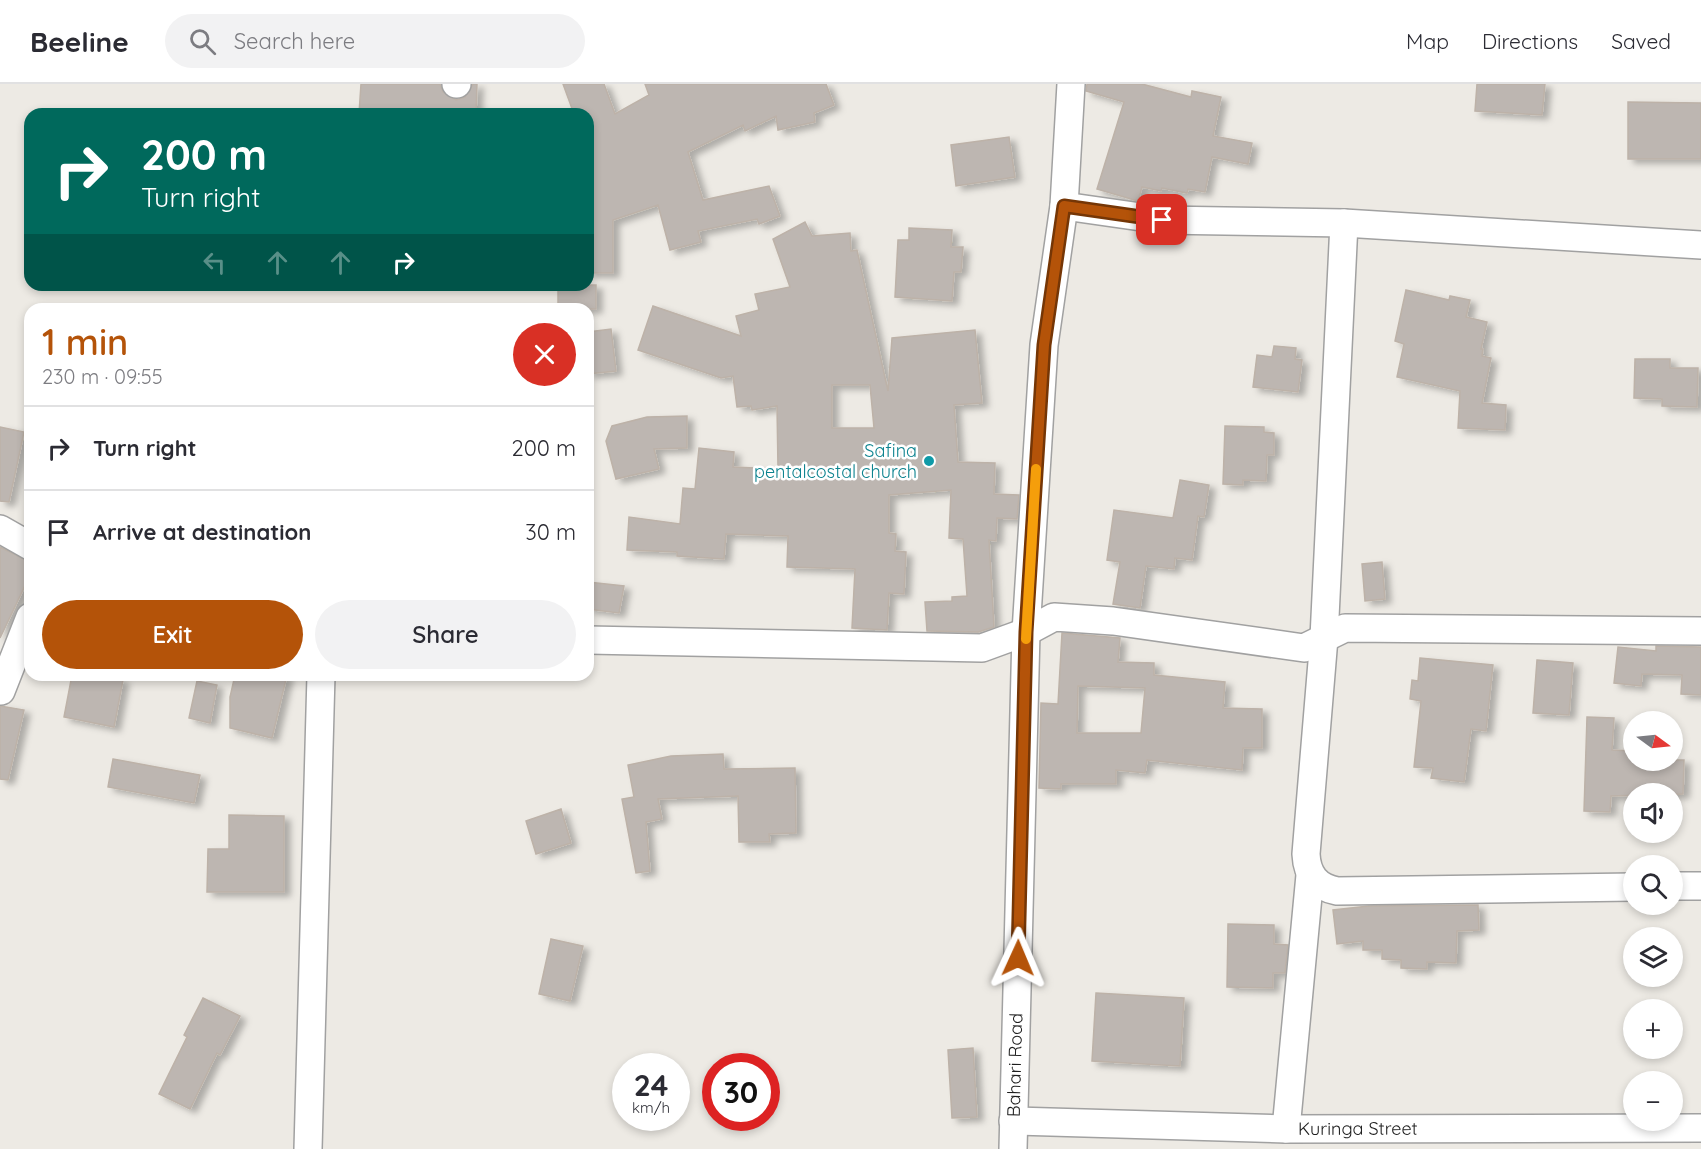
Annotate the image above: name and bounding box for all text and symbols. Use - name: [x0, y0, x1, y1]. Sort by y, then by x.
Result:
- search box: [165, 14, 585, 68]
- text: Beeline: [30, 24, 129, 59]
- icon: search: [186, 25, 219, 58]
- text: Search here: [234, 27, 355, 55]
- text: Map: [1406, 28, 1449, 54]
- text: Directions: [1482, 28, 1578, 54]
- text: Saved: [1611, 28, 1671, 54]
- text: 200 m: [141, 128, 267, 181]
- icon: right: [42, 132, 120, 210]
- text: Turn right: [141, 180, 260, 214]
- pin: [1136, 194, 1187, 245]
- icon: arrive: [1145, 203, 1178, 236]
- icon: left: [198, 246, 231, 279]
- icon: ahead: [261, 246, 294, 279]
- icon: ahead: [324, 246, 357, 279]
- icon: right: [387, 246, 420, 279]
- text: 1 min: [42, 319, 128, 364]
- button: close: [513, 323, 576, 386]
- text: 230 m · 09:55: [42, 364, 163, 389]
- icon: right: [42, 432, 75, 465]
- text: Turn right: [93, 434, 197, 462]
- text: 200 m: [512, 434, 576, 462]
- place label: Safina pentalcostal church: [754, 439, 917, 483]
- marker: Safina pentalcostal church: [922, 454, 936, 468]
- icon: arrive: [42, 516, 75, 549]
- text: Arrive at destination: [93, 518, 311, 546]
- text: 30 m: [525, 518, 576, 546]
- button: Exit: [42, 600, 303, 669]
- button: Share: [315, 600, 576, 669]
- north arrow: [1623, 711, 1683, 771]
- map controls: [1623, 711, 1683, 1131]
- button: sound: [1623, 783, 1683, 843]
- button: search: [1623, 855, 1683, 915]
- position arrow: [986, 926, 1050, 990]
- button: layers: [1623, 927, 1683, 987]
- button: +: [1623, 999, 1683, 1059]
- street label: Bahari Road: [1002, 1013, 1027, 1117]
- speed limit sign: 30: [702, 1053, 780, 1131]
- text: 24: [634, 1066, 668, 1104]
- button: −: [1623, 1071, 1683, 1131]
- text: km/h: [632, 1098, 670, 1117]
- street label: Kuringa Street: [1298, 1117, 1418, 1140]

